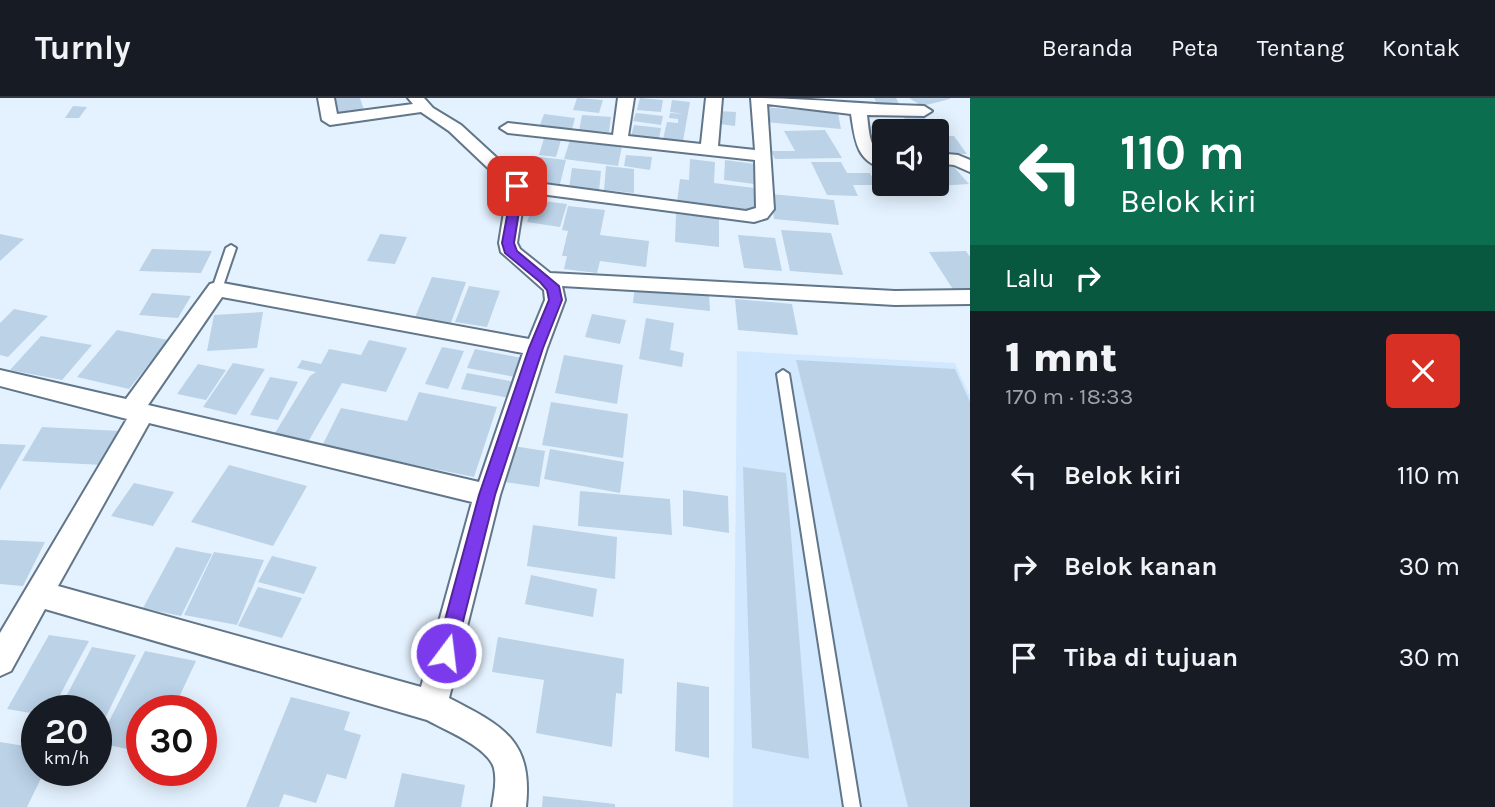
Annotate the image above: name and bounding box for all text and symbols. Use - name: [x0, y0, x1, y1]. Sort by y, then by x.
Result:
- text: Turnly: [35, 29, 131, 67]
- text: Beranda: [1042, 34, 1133, 62]
- text: Peta: [1171, 34, 1219, 62]
- text: Tentang: [1257, 34, 1344, 62]
- text: Kontak: [1382, 34, 1460, 62]
- map controls: [872, 119, 949, 196]
- button: sound: [872, 119, 949, 196]
- text: 110 m: [1120, 124, 1245, 181]
- icon: left: [1005, 126, 1096, 217]
- pin: [487, 156, 547, 216]
- icon: arrive: [498, 167, 536, 205]
- text: Belok kiri: [1120, 183, 1257, 220]
- icon: right: [1069, 259, 1107, 297]
- text: Lalu: [1005, 263, 1055, 294]
- text: 1 mnt: [1005, 332, 1117, 382]
- button: close: [1386, 334, 1460, 408]
- text: 170 m · 18:33: [1005, 383, 1133, 410]
- icon: left: [1005, 457, 1043, 495]
- text: Belok kiri: [1064, 460, 1182, 491]
- text: 110 m: [1397, 460, 1460, 491]
- icon: right: [1005, 548, 1043, 586]
- text: Belok kanan: [1064, 551, 1217, 582]
- text: 30 m: [1399, 551, 1460, 582]
- position arrow: [409, 616, 483, 690]
- icon: arrive: [1005, 639, 1043, 677]
- text: Tiba di tujuan: [1064, 642, 1238, 673]
- text: 30 m: [1399, 642, 1460, 673]
- speed limit sign: 30: [126, 695, 217, 786]
- text: 20: [45, 711, 88, 752]
- text: km/h: [44, 747, 89, 769]

